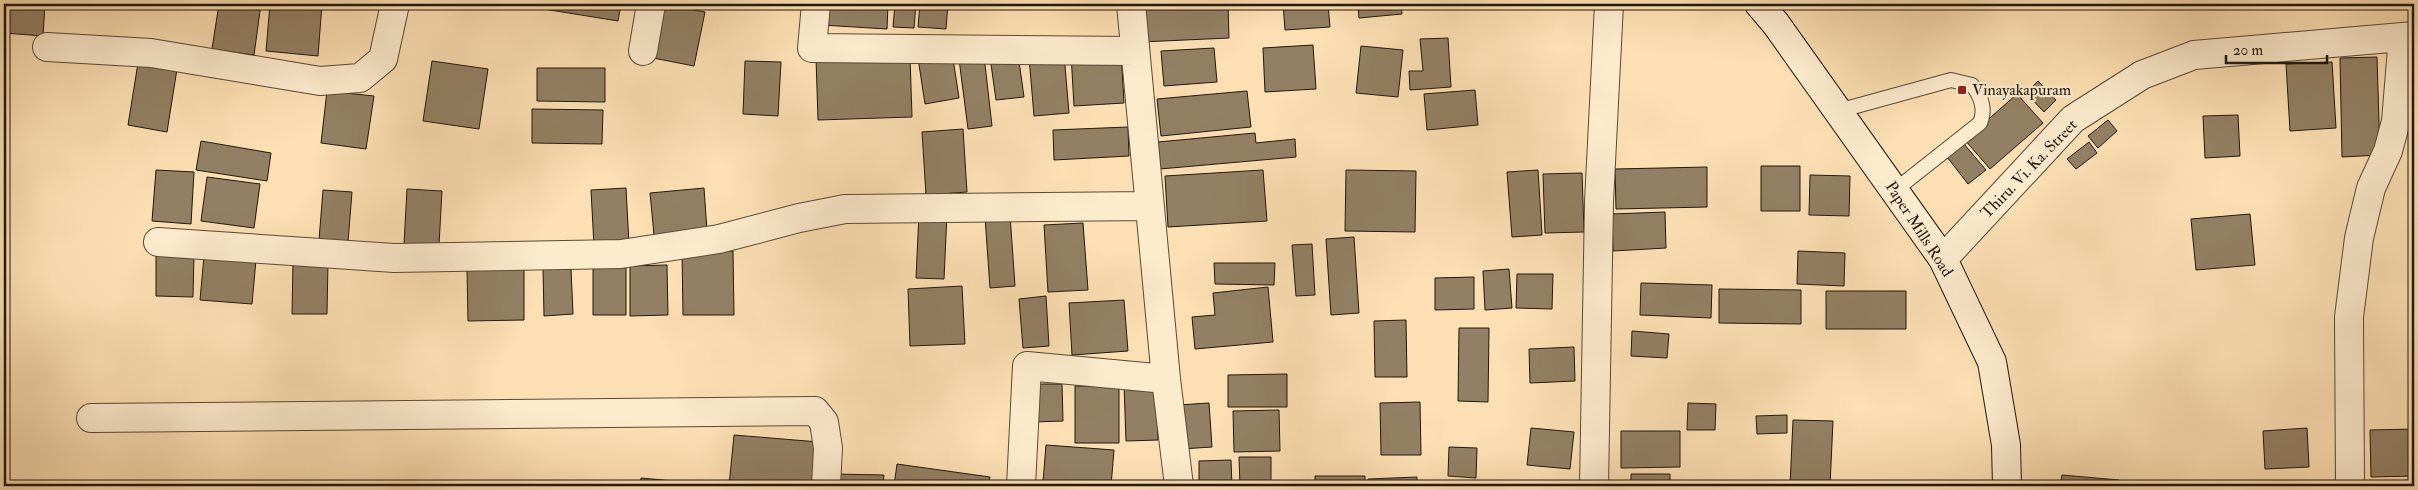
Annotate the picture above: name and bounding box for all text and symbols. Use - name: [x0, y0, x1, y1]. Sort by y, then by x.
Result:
- scale bar: [2226, 32, 2327, 64]
- text: 20 m: [2233, 41, 2263, 60]
- place label: Vinayakapuram: [1972, 80, 2072, 101]
- marker: Vinayakapuram: [1956, 84, 1968, 96]
- street label: Thiru. Vi. Ka. Street: [1977, 115, 2081, 223]
- street label: Paper Mills Road: [1880, 177, 1957, 281]

